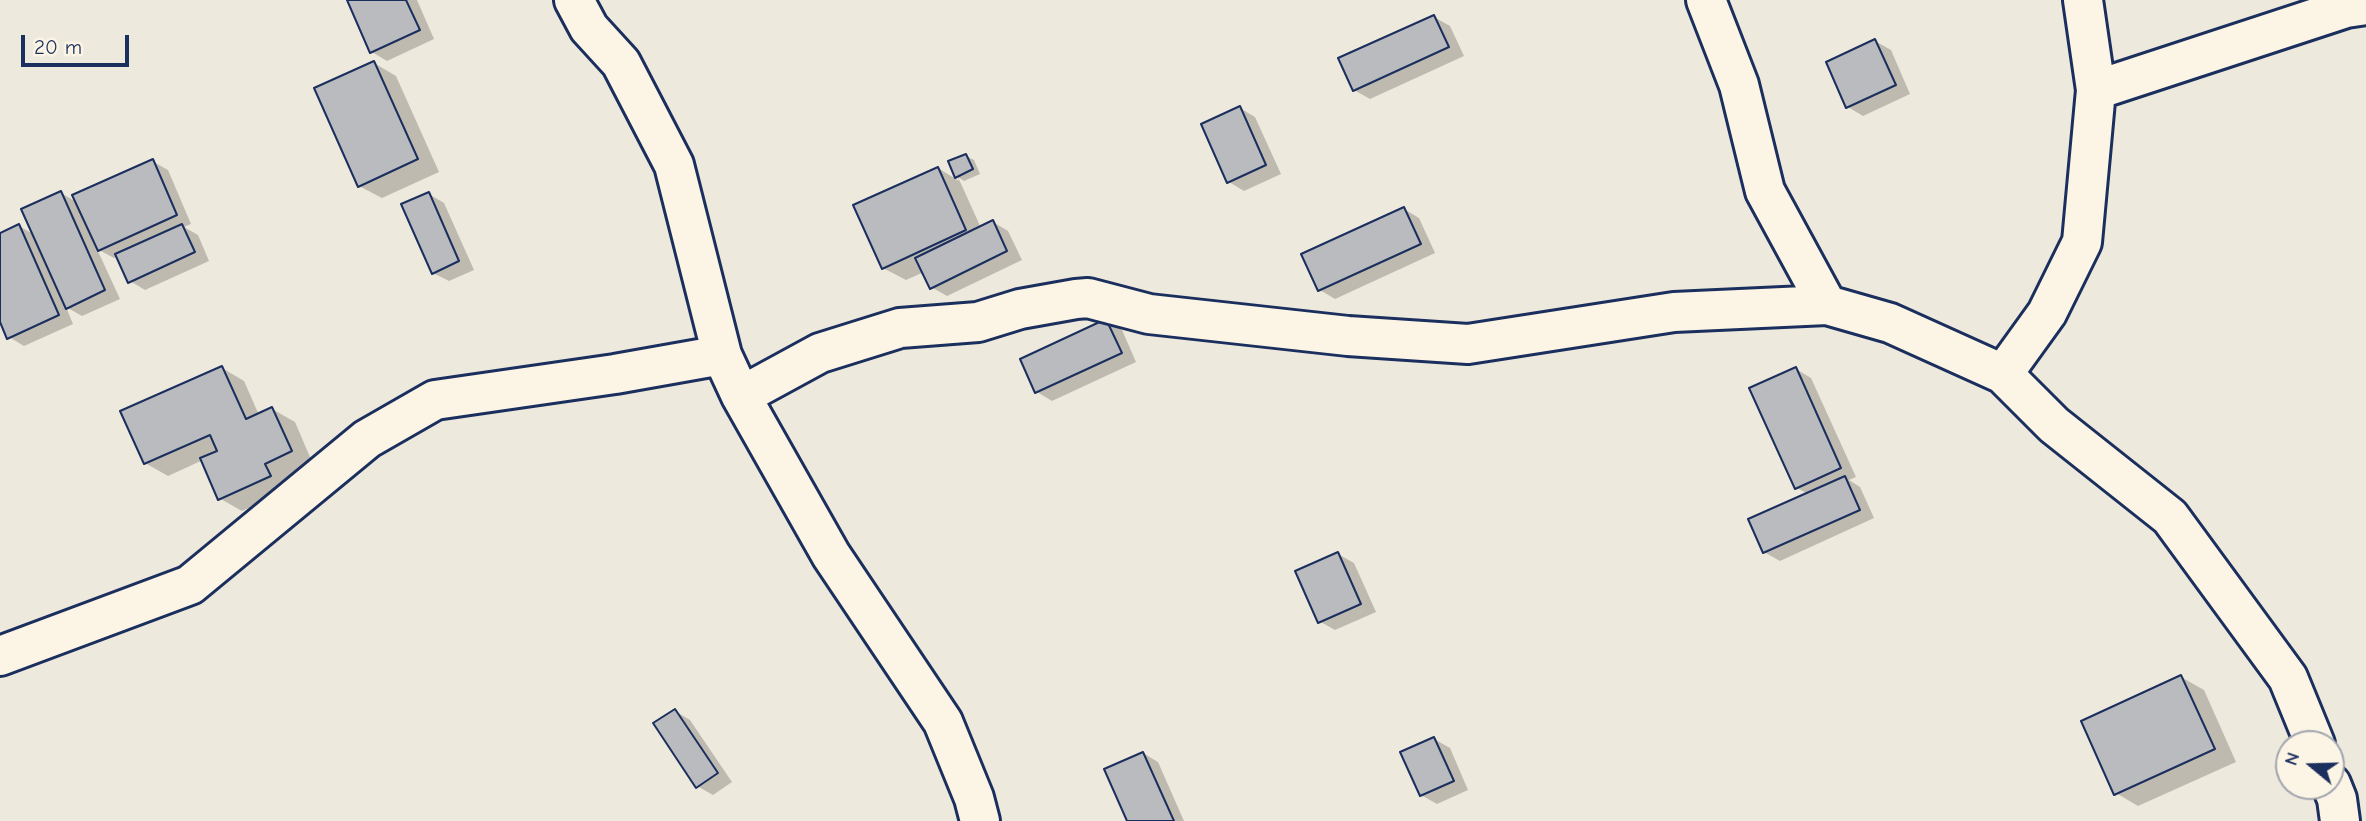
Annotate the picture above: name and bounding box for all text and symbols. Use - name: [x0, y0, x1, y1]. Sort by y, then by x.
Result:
- scale bar: [24, 21, 133, 65]
- text: 20 m: [34, 35, 82, 59]
- north arrow: [2275, 730, 2345, 800]
- text: N: [2280, 749, 2304, 768]

